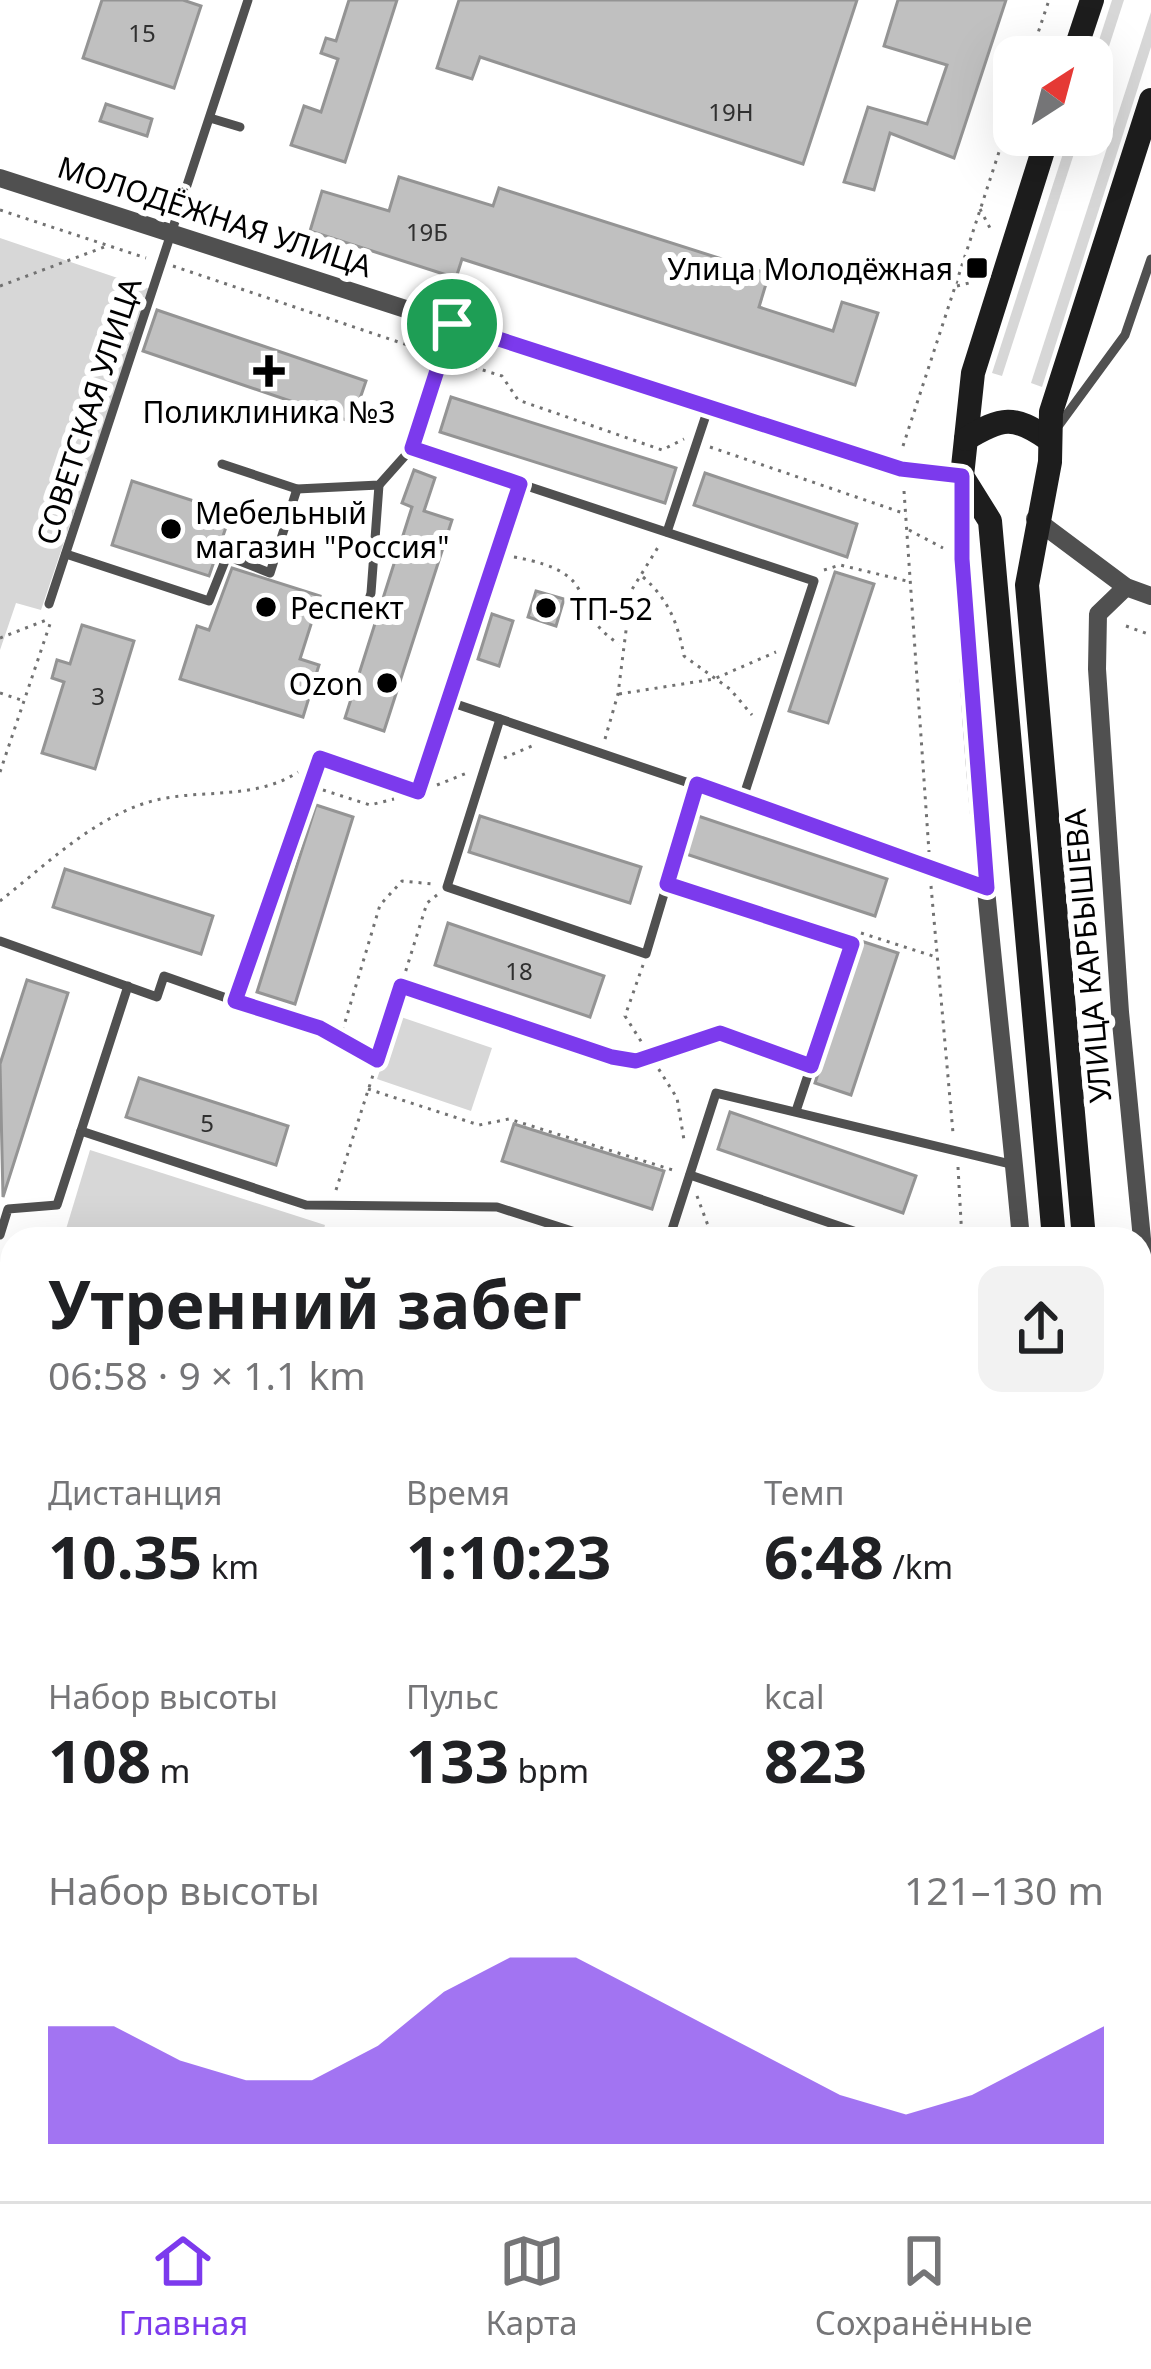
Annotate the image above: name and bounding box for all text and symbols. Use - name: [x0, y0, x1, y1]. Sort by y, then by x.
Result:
- house number: 15: [128, 16, 156, 49]
- north arrow: [993, 36, 1113, 156]
- map controls: [993, 36, 1113, 156]
- house number: 19Н: [708, 95, 754, 128]
- street label: МОЛОДЁЖНАЯ УЛИЦА: [53, 146, 378, 286]
- house number: 19Б: [406, 215, 448, 248]
- place label: Улица Молодёжная: [667, 248, 953, 289]
- marker: Улица Молодёжная: [964, 255, 990, 281]
- street label: СОВЕТСКАЯ УЛИЦА: [25, 271, 151, 550]
- pin: [401, 273, 503, 375]
- icon: arrive: [419, 291, 485, 357]
- marker: Поликлиника №3: [253, 355, 285, 387]
- place label: Поликлиника №3: [143, 391, 395, 432]
- place label: Мебельный магазин "Россия": [195, 492, 449, 567]
- marker: Мебельный магазин "Россия": [158, 516, 184, 542]
- place label: Респект: [290, 587, 404, 628]
- place label: ТП-52: [570, 588, 653, 629]
- marker: Респект: [253, 594, 279, 620]
- marker: ТП-52: [533, 595, 559, 621]
- place label: Ozon: [289, 663, 363, 704]
- marker: Ozon: [374, 670, 400, 696]
- house number: 3: [91, 679, 105, 712]
- street label: УЛИЦА КАРБЫШЕВА: [1054, 806, 1120, 1105]
- house number: 18: [505, 954, 533, 987]
- house number: 5: [200, 1106, 214, 1139]
- text: Утренний забег: [48, 1258, 581, 1348]
- button: share: [978, 1266, 1104, 1392]
- text: 06:58 · 9 × 1.1 km: [48, 1348, 366, 1401]
- text: Дистанция: [48, 1470, 223, 1515]
- text: Время: [406, 1470, 510, 1515]
- text: Темп: [764, 1470, 845, 1515]
- text: 10.35: [48, 1515, 202, 1597]
- text: 1:10:23: [406, 1515, 611, 1597]
- text: 6:48: [764, 1515, 884, 1597]
- text: km: [202, 1544, 259, 1589]
- text: /km: [884, 1544, 953, 1589]
- text: Набор высоты: [48, 1674, 278, 1719]
- text: Пульс: [406, 1674, 499, 1719]
- text: kcal: [764, 1674, 825, 1719]
- text: 108: [48, 1719, 151, 1801]
- text: 133: [406, 1719, 509, 1801]
- text: 823: [764, 1719, 867, 1801]
- text: m: [151, 1748, 190, 1793]
- text: bpm: [509, 1748, 589, 1793]
- text: Набор высоты: [48, 1863, 320, 1916]
- text: 121–130 m: [904, 1863, 1104, 1916]
- tab: Главная: [119, 2228, 248, 2345]
- tab: Карта: [486, 2228, 578, 2345]
- tab: Сохранённые: [815, 2228, 1032, 2345]

